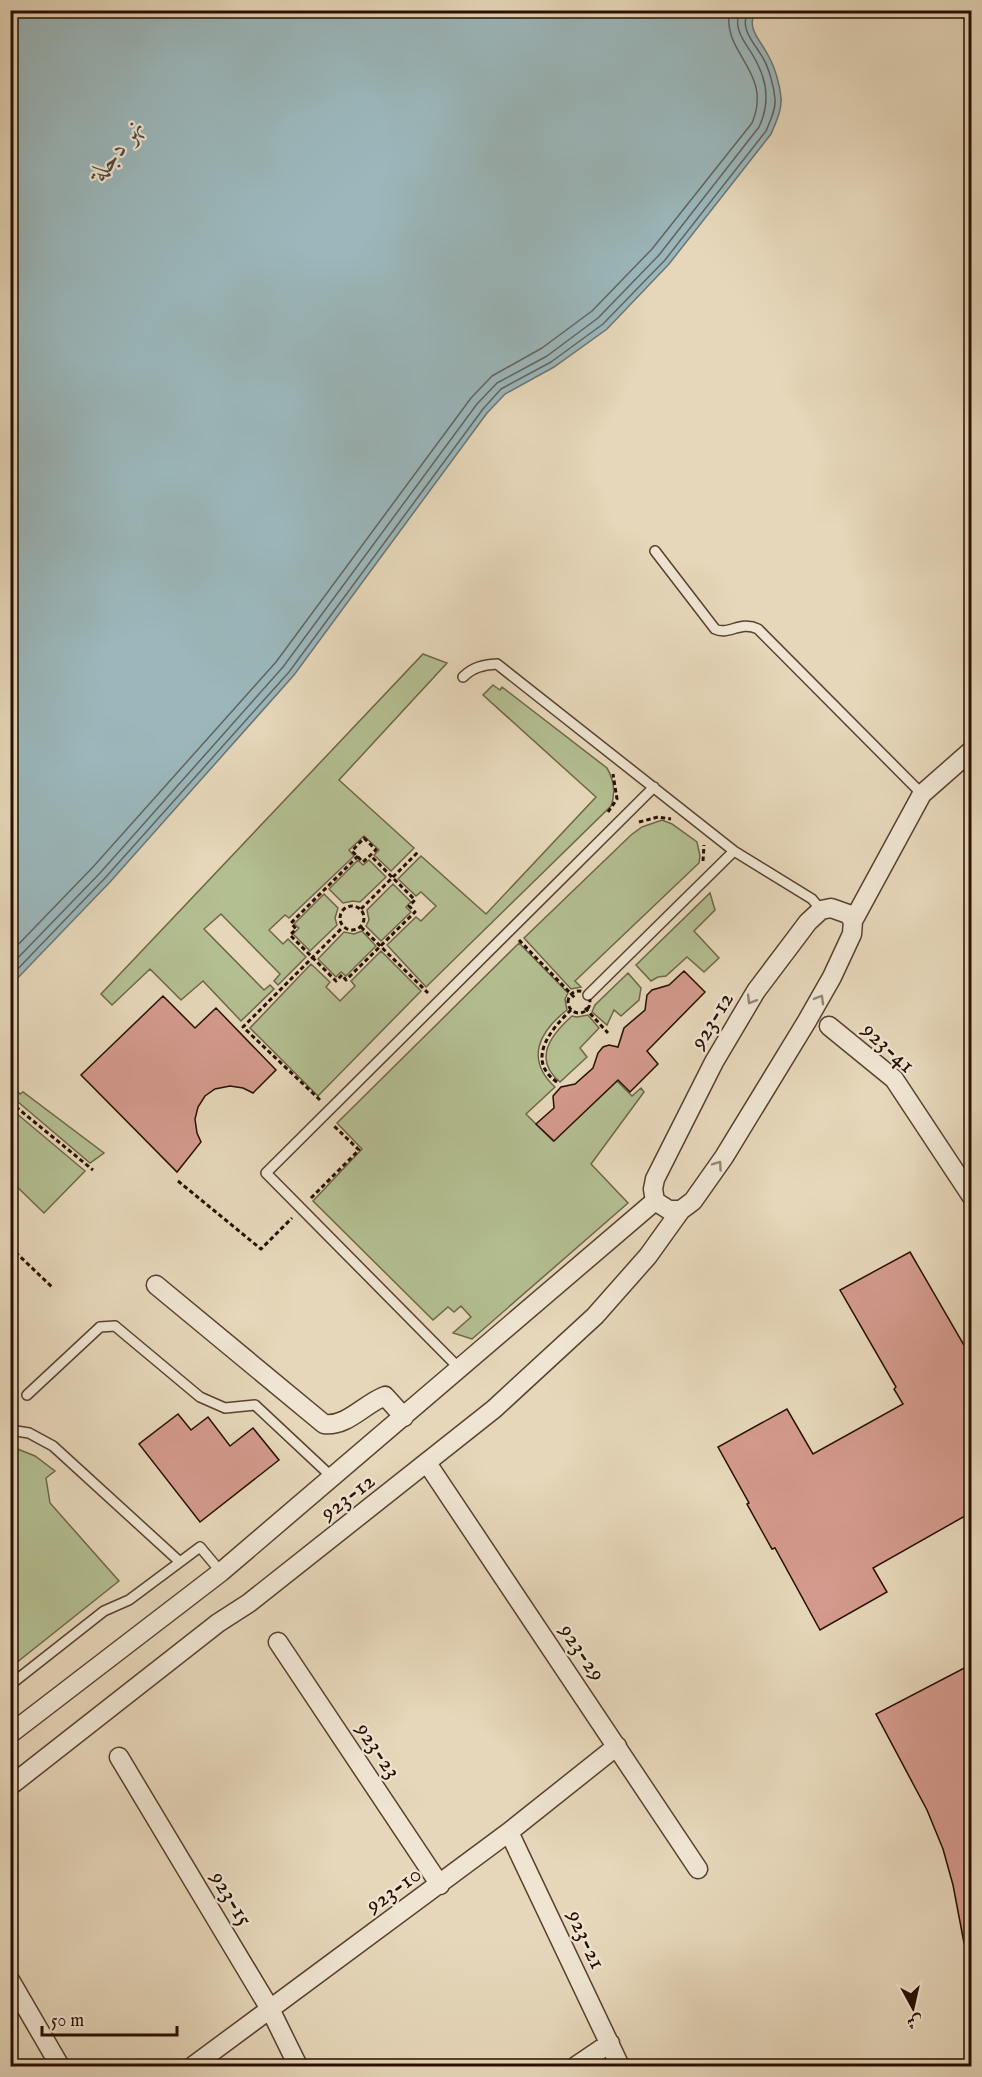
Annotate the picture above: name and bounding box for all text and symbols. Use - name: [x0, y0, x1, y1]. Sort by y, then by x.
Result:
- water label: نهر دجلة: [81, 112, 152, 191]
- street label: 923-12: [683, 986, 742, 1056]
- one-way arrow: [746, 994, 758, 1004]
- one-way arrow: [813, 995, 824, 1005]
- street label: 923-41: [854, 1015, 921, 1081]
- one-way arrow: [711, 1161, 722, 1172]
- street label: 923-12: [313, 1466, 382, 1529]
- street label: 923-29: [551, 1617, 612, 1688]
- street label: 923-23: [347, 1716, 408, 1785]
- street label: 923-10: [359, 1859, 428, 1922]
- street label: 923-15: [202, 1864, 259, 1933]
- street label: 923-21: [558, 1904, 613, 1974]
- north arrow: [883, 1978, 943, 2038]
- scale bar: [42, 1999, 177, 2037]
- text: 50 m: [51, 2010, 84, 2033]
- text: ش: [906, 2010, 924, 2032]

